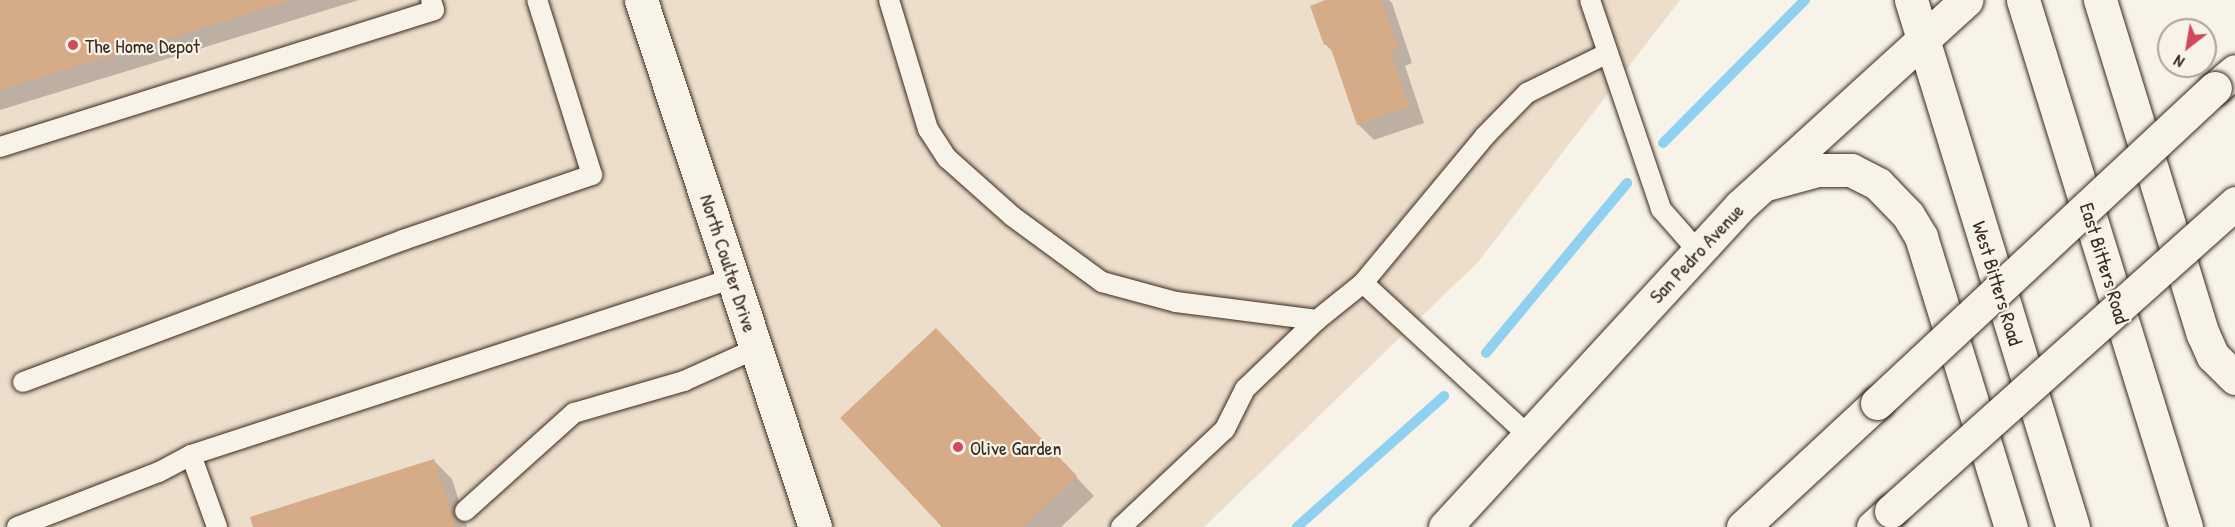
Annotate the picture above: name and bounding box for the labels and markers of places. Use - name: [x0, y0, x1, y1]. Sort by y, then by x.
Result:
- place label: The Home Depot: [85, 33, 200, 57]
- marker: The Home Depot: [66, 38, 80, 52]
- place label: Olive Garden: [970, 435, 1061, 459]
- marker: Olive Garden: [951, 440, 965, 454]

